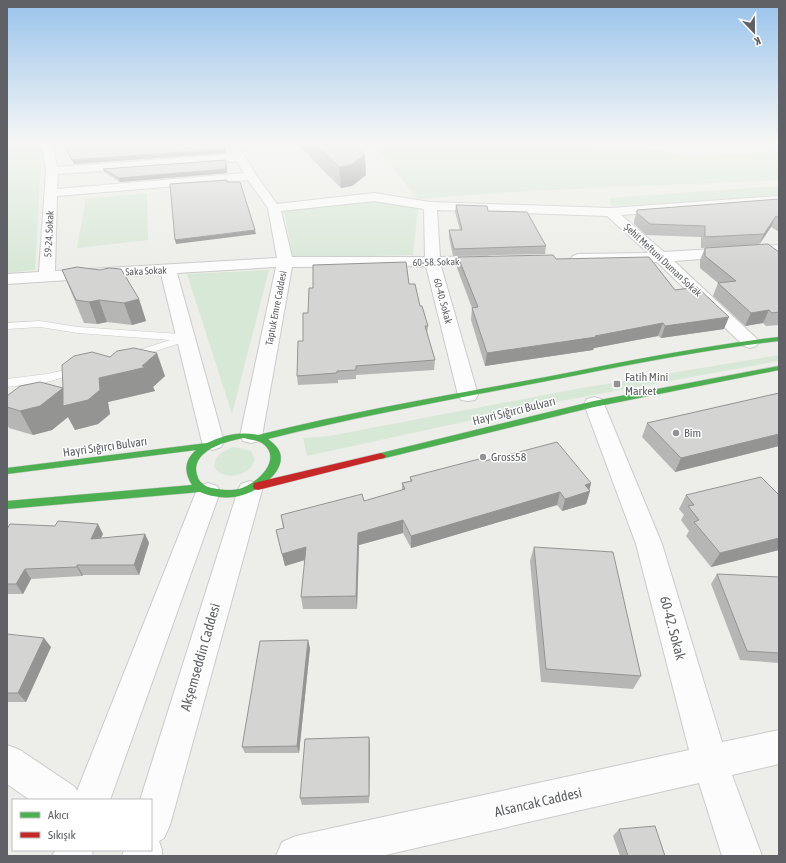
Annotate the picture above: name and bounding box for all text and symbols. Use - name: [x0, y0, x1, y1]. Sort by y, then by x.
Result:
- north arrow: [734, 12, 774, 52]
- text: K: [752, 35, 762, 48]
- street label: 59-24. Sokak: [42, 210, 56, 258]
- street label: Şehit Meftuni Duman Sokak: [622, 221, 704, 299]
- street label: 60-58. Sokak: [413, 256, 460, 268]
- street label: Saka Sokak: [125, 264, 168, 278]
- street label: Taptuk Emre Caddesi: [263, 270, 289, 346]
- street label: 60-40. Sokak: [432, 277, 455, 326]
- place label: Fatih Mini Market: [625, 370, 668, 398]
- marker: Fatih Mini Market: [612, 379, 622, 389]
- street label: Hayri Sığırcı Bulvarı: [471, 394, 557, 428]
- place label: Bim: [684, 426, 701, 440]
- marker: Bim: [671, 428, 681, 438]
- street label: Hayri Sığırcı Bulvarı: [62, 434, 148, 460]
- place label: Gross58: [491, 450, 527, 464]
- marker: Gross58: [478, 452, 488, 462]
- street label: 60-42. Sokak: [657, 594, 689, 662]
- street label: Akşemseddin Caddesi: [177, 601, 223, 713]
- street label: Alsancak Caddesi: [493, 784, 583, 820]
- legend: [12, 799, 152, 851]
- text: Akıcı: [48, 808, 69, 822]
- text: Sıkışık: [48, 828, 76, 842]

